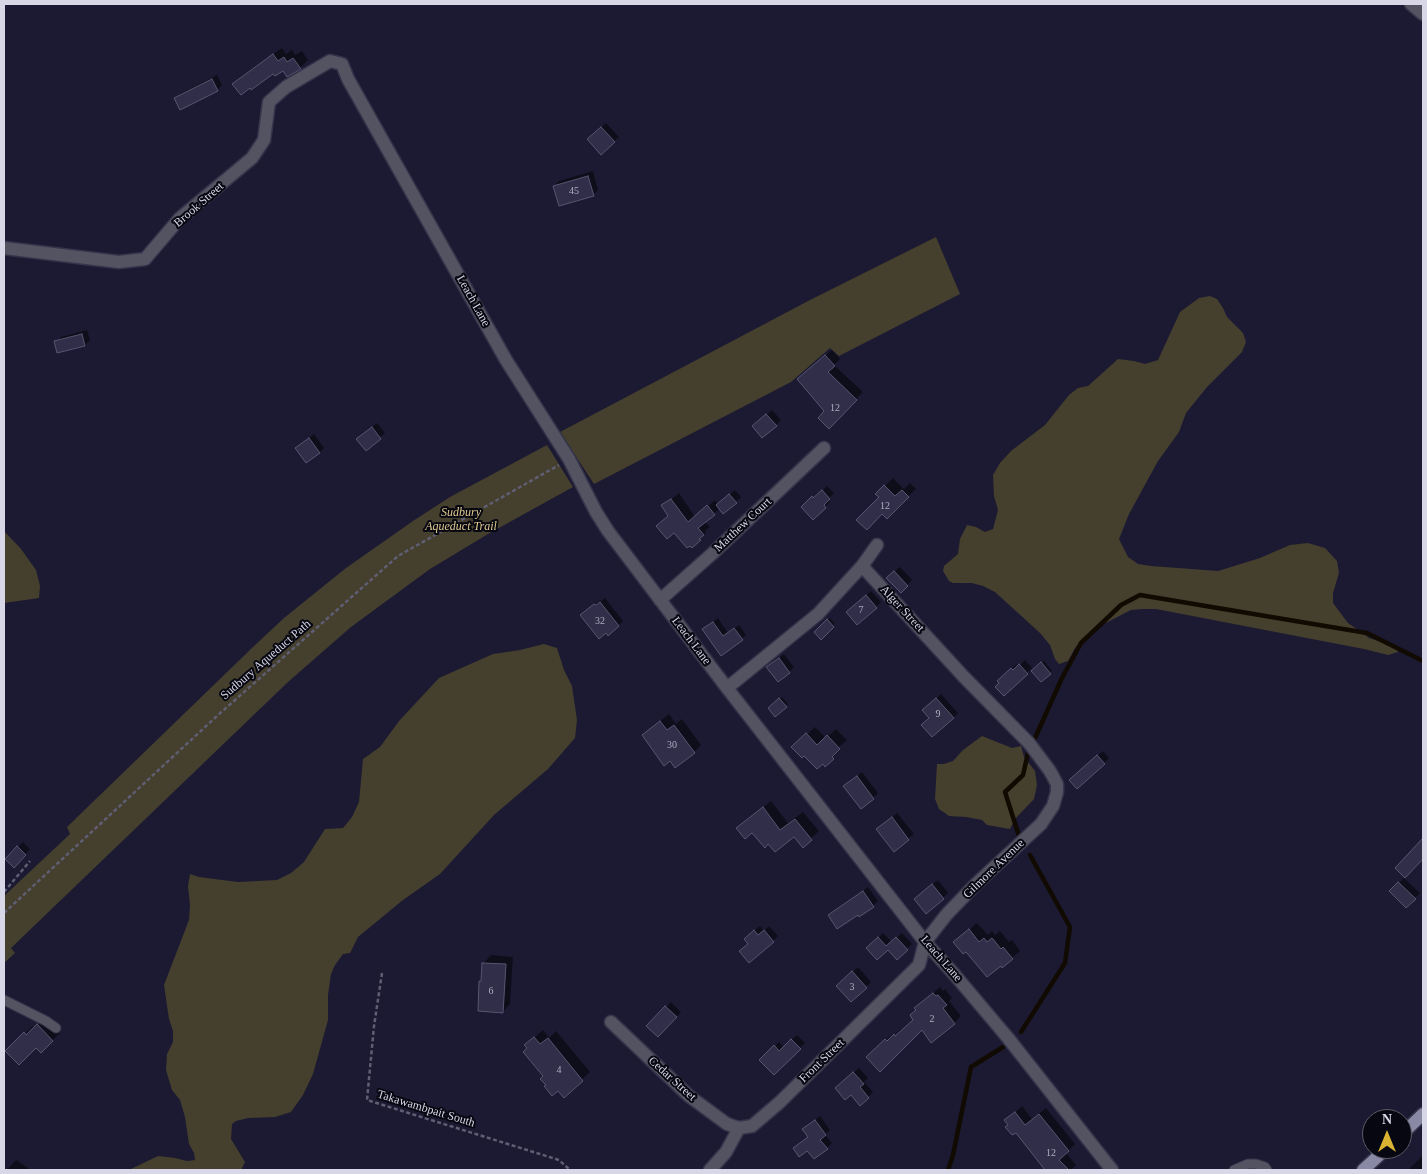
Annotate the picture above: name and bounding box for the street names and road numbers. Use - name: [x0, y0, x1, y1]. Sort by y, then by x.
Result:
- street label: Brook Street: [171, 180, 227, 230]
- street label: Leach Lane: [453, 273, 493, 329]
- street label: Matthew Court: [711, 495, 775, 555]
- street label: Alger Street: [877, 583, 927, 635]
- street label: Leach Lane: [668, 614, 714, 668]
- street label: Sudbury Aqueduct Path: [218, 617, 314, 703]
- street label: Gilmore Avenue: [960, 836, 1028, 902]
- street label: Leach Lane: [917, 933, 965, 985]
- street label: Front Street: [796, 1036, 848, 1086]
- street label: Cedar Street: [645, 1054, 699, 1104]
- street label: Takawambpait South: [375, 1087, 477, 1131]

